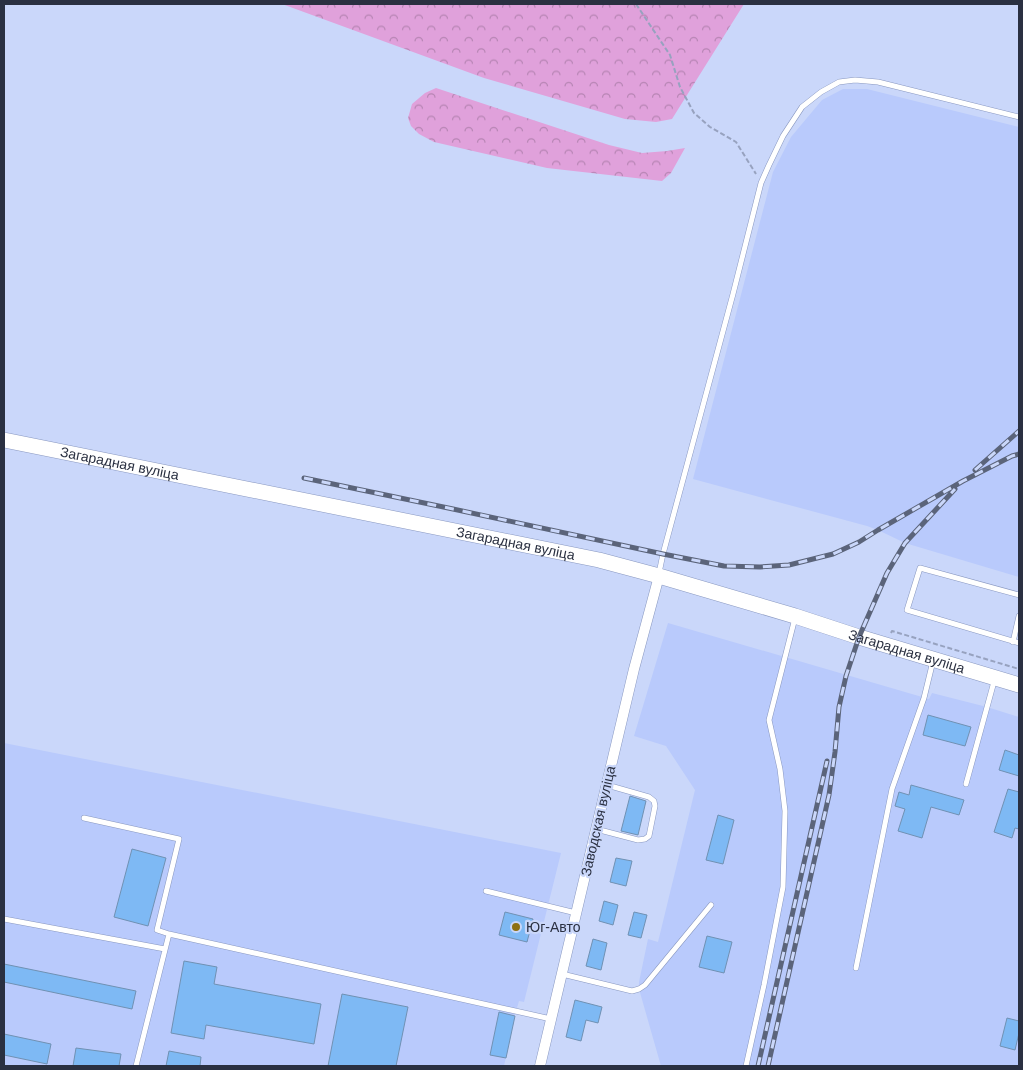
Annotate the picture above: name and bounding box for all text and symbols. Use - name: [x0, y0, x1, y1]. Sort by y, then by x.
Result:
- street label: Загарадная вуліца: [59, 444, 181, 483]
- street label: Загарадная вуліца: [455, 523, 577, 563]
- street label: Загарадная вуліца: [847, 626, 967, 676]
- street label: Заводская вуліца: [578, 764, 619, 878]
- place label: Юг-Авто: [526, 919, 581, 935]
- marker: Юг-Авто: [510, 921, 522, 933]

